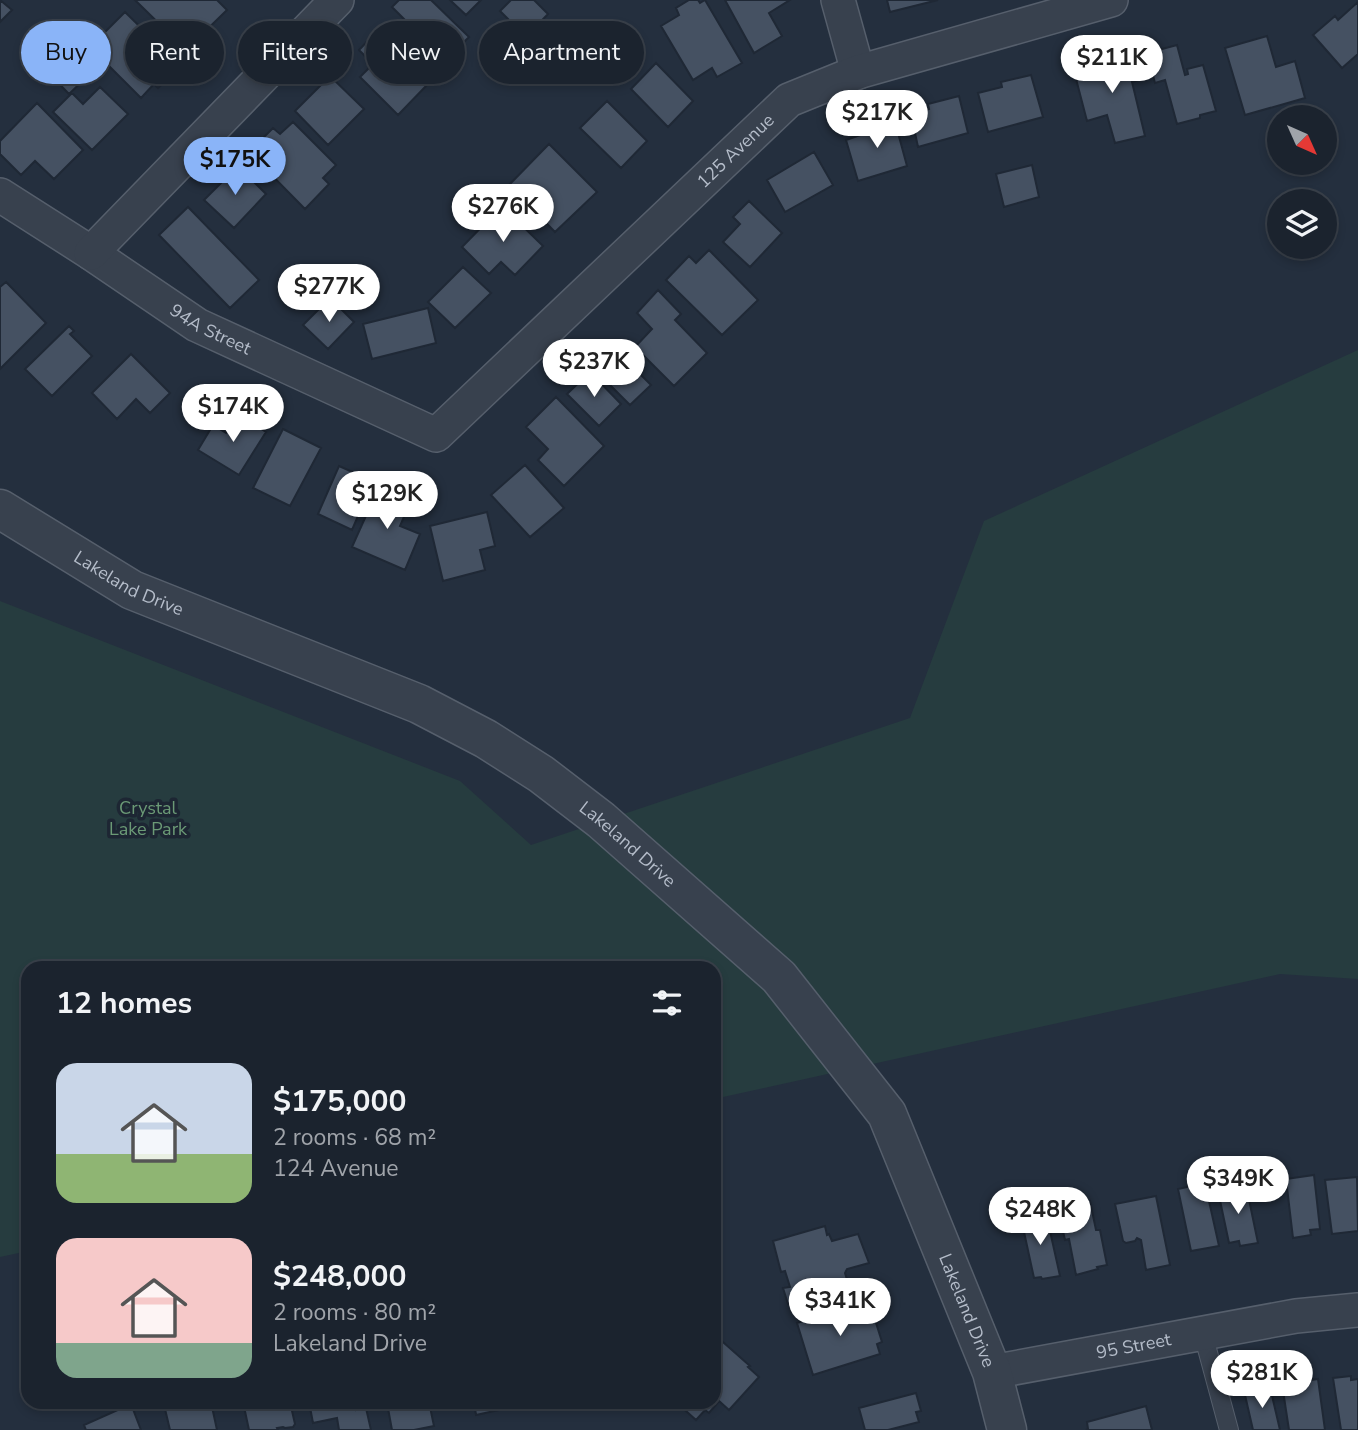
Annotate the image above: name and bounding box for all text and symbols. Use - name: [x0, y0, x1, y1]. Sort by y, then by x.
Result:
- chip: Buy: [21, 21, 111, 84]
- chip: Rent: [125, 21, 224, 84]
- chip: Filters: [238, 21, 352, 84]
- chip: New: [366, 21, 465, 84]
- chip: Apartment: [479, 21, 644, 84]
- pin: $211K: [1063, 36, 1161, 95]
- text: $211K: [1077, 42, 1147, 73]
- pin: $217K: [828, 90, 926, 150]
- text: $217K: [842, 97, 912, 128]
- north arrow: [1267, 105, 1337, 175]
- map controls: [1267, 105, 1337, 259]
- street label: 125 Avenue: [692, 108, 779, 193]
- pin: $175K: [186, 138, 284, 197]
- text: $175K: [200, 144, 270, 175]
- pin: $276K: [454, 184, 552, 244]
- button: layers: [1267, 189, 1337, 259]
- text: $276K: [468, 191, 538, 222]
- pin: $277K: [280, 264, 378, 324]
- text: $277K: [294, 271, 364, 302]
- street label: 94A Street: [165, 298, 256, 361]
- pin: $237K: [545, 340, 643, 399]
- text: $237K: [559, 346, 629, 377]
- pin: $174K: [184, 384, 282, 444]
- text: $174K: [198, 391, 268, 422]
- pin: $129K: [338, 472, 436, 531]
- text: $129K: [352, 478, 422, 509]
- street label: Lakeland Drive: [69, 545, 187, 621]
- park label: Crystal Lake Park: [109, 796, 188, 841]
- street label: Lakeland Drive: [574, 796, 681, 893]
- text: 12 homes: [56, 983, 192, 1024]
- icon: filters: [648, 984, 686, 1022]
- text: $175,000: [273, 1081, 406, 1122]
- icon: home: [112, 1091, 196, 1175]
- text: 2 rooms · 68 m²: [273, 1122, 436, 1153]
- text: 124 Avenue: [273, 1153, 399, 1184]
- pin: $349K: [1189, 1156, 1287, 1216]
- text: $349K: [1203, 1163, 1273, 1194]
- pin: $248K: [991, 1188, 1089, 1247]
- text: $248K: [1005, 1194, 1075, 1225]
- street label: Lakeland Drive: [933, 1250, 1001, 1371]
- text: $248,000: [273, 1256, 406, 1297]
- icon: home: [112, 1266, 196, 1350]
- pin: $341K: [791, 1278, 889, 1338]
- text: $341K: [805, 1285, 875, 1316]
- text: 2 rooms · 80 m²: [273, 1297, 436, 1328]
- street label: 95 Street: [1094, 1327, 1174, 1365]
- text: Lakeland Drive: [273, 1328, 427, 1359]
- pin: $281K: [1213, 1350, 1311, 1410]
- text: $281K: [1227, 1357, 1297, 1388]

